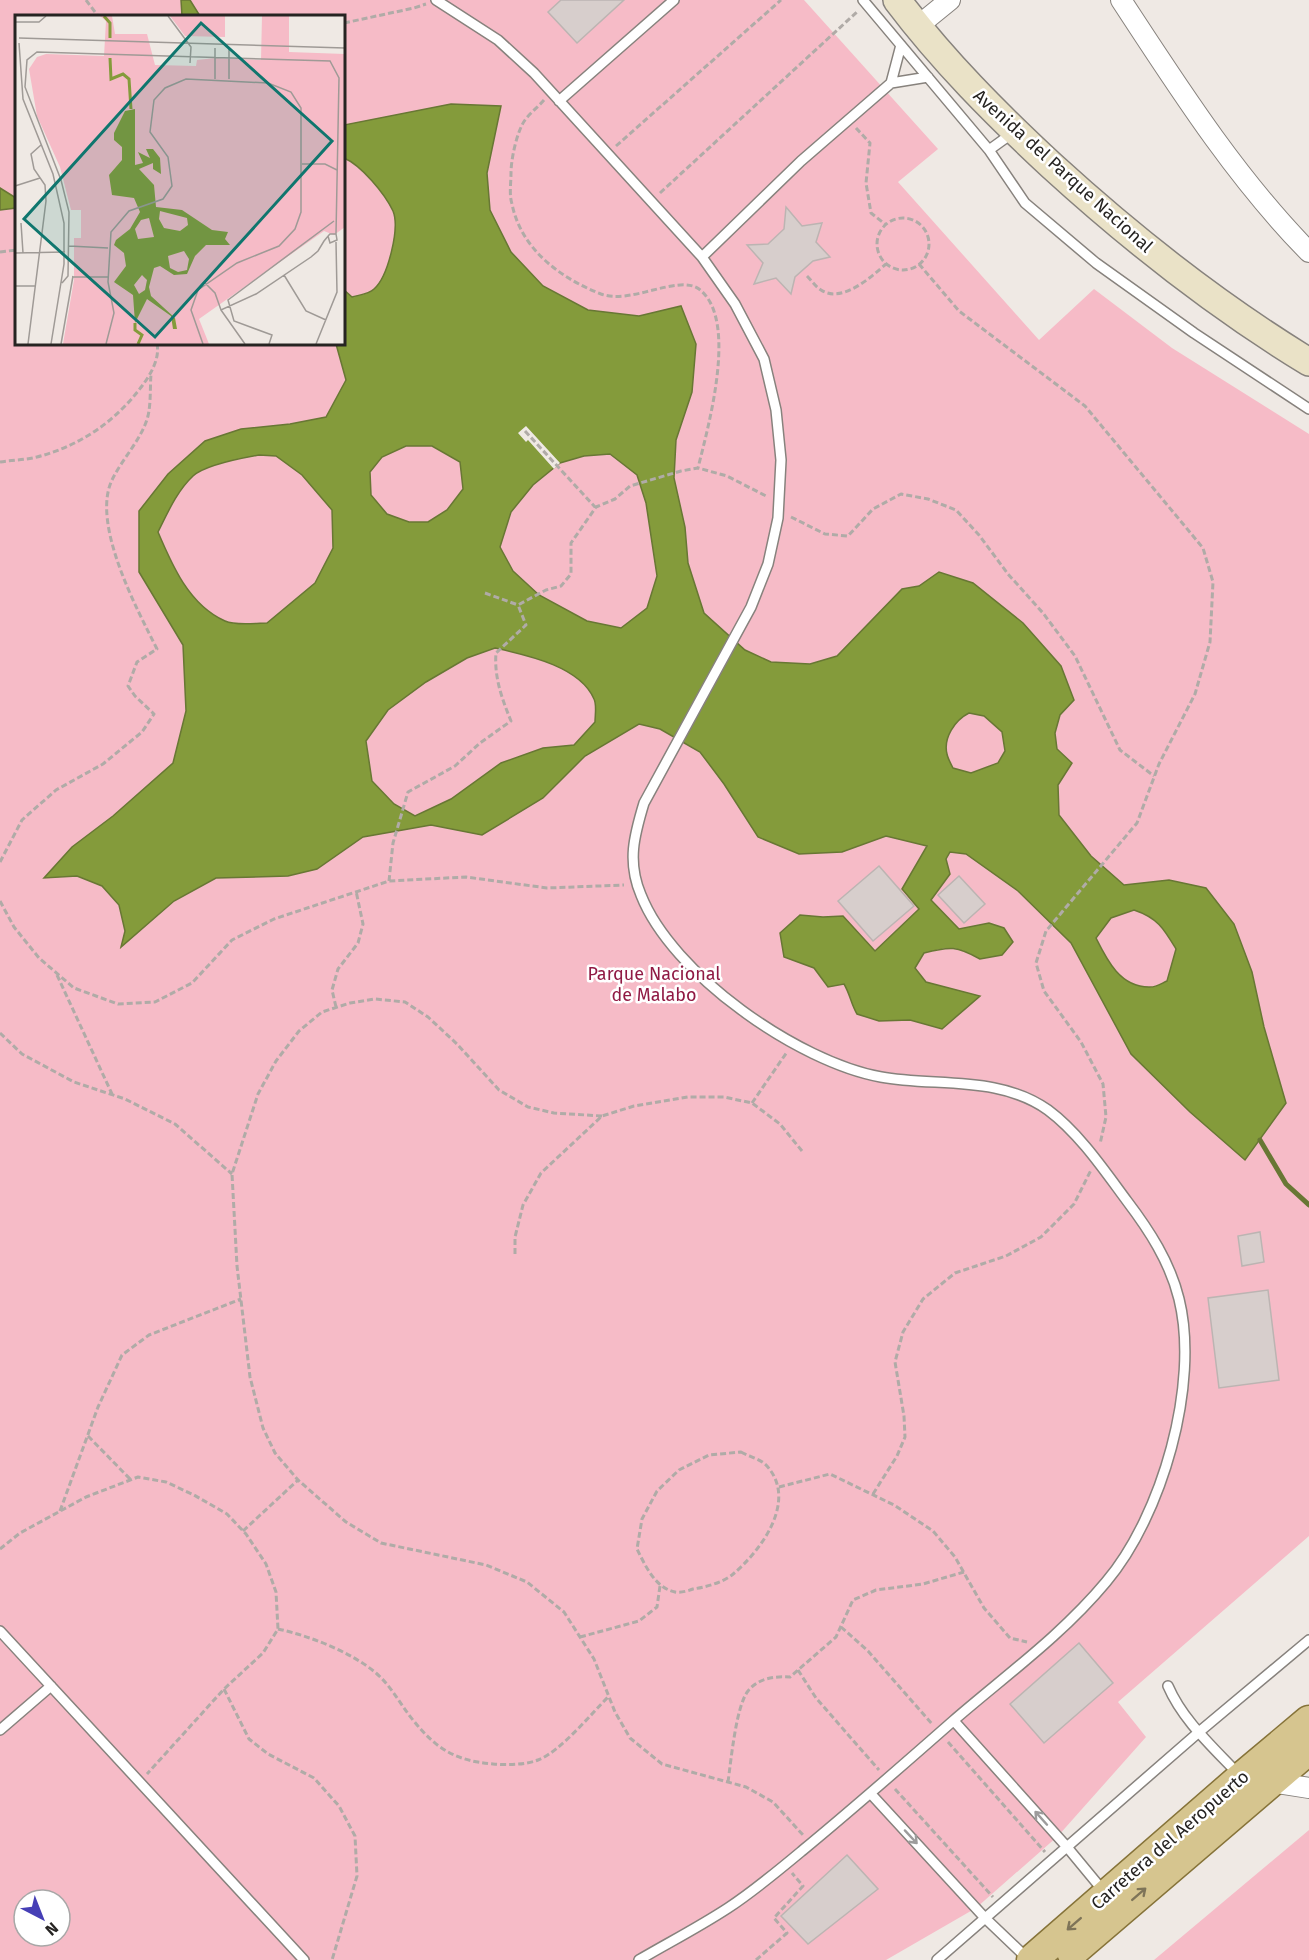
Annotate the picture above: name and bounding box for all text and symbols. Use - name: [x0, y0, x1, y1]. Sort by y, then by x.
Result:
- inset map: [15, 15, 345, 345]
- street label: Avenida del Parque Nacional: [969, 85, 1157, 257]
- park label: Parque Nacional de Malabo: [587, 963, 721, 1006]
- street label: Carretera del Aeropuerto: [1087, 1765, 1253, 1915]
- one-way arrow: [1034, 1811, 1048, 1826]
- one-way arrow: [904, 1830, 918, 1845]
- north arrow: [12, 1888, 72, 1948]
- one-way arrow: [1131, 1888, 1147, 1901]
- one-way arrow: [1066, 1916, 1082, 1930]
- text: N: [41, 1918, 62, 1939]

